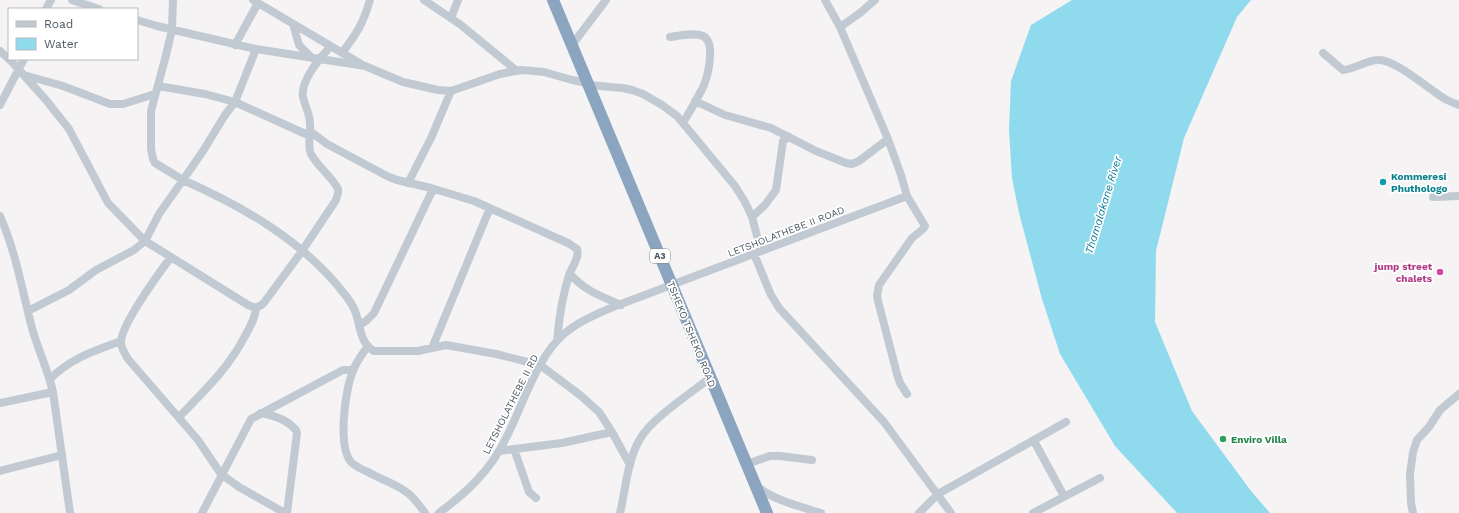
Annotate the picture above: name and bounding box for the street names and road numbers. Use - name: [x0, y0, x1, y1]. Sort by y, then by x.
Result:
- street label: LETSHOLATHEBE II ROAD: [726, 204, 846, 259]
- road number: A3: [650, 249, 670, 263]
- street label: TSHEKO TSHEKO ROAD: [665, 280, 718, 389]
- street label: LETSHOLATHEBE II RD: [481, 353, 540, 456]

